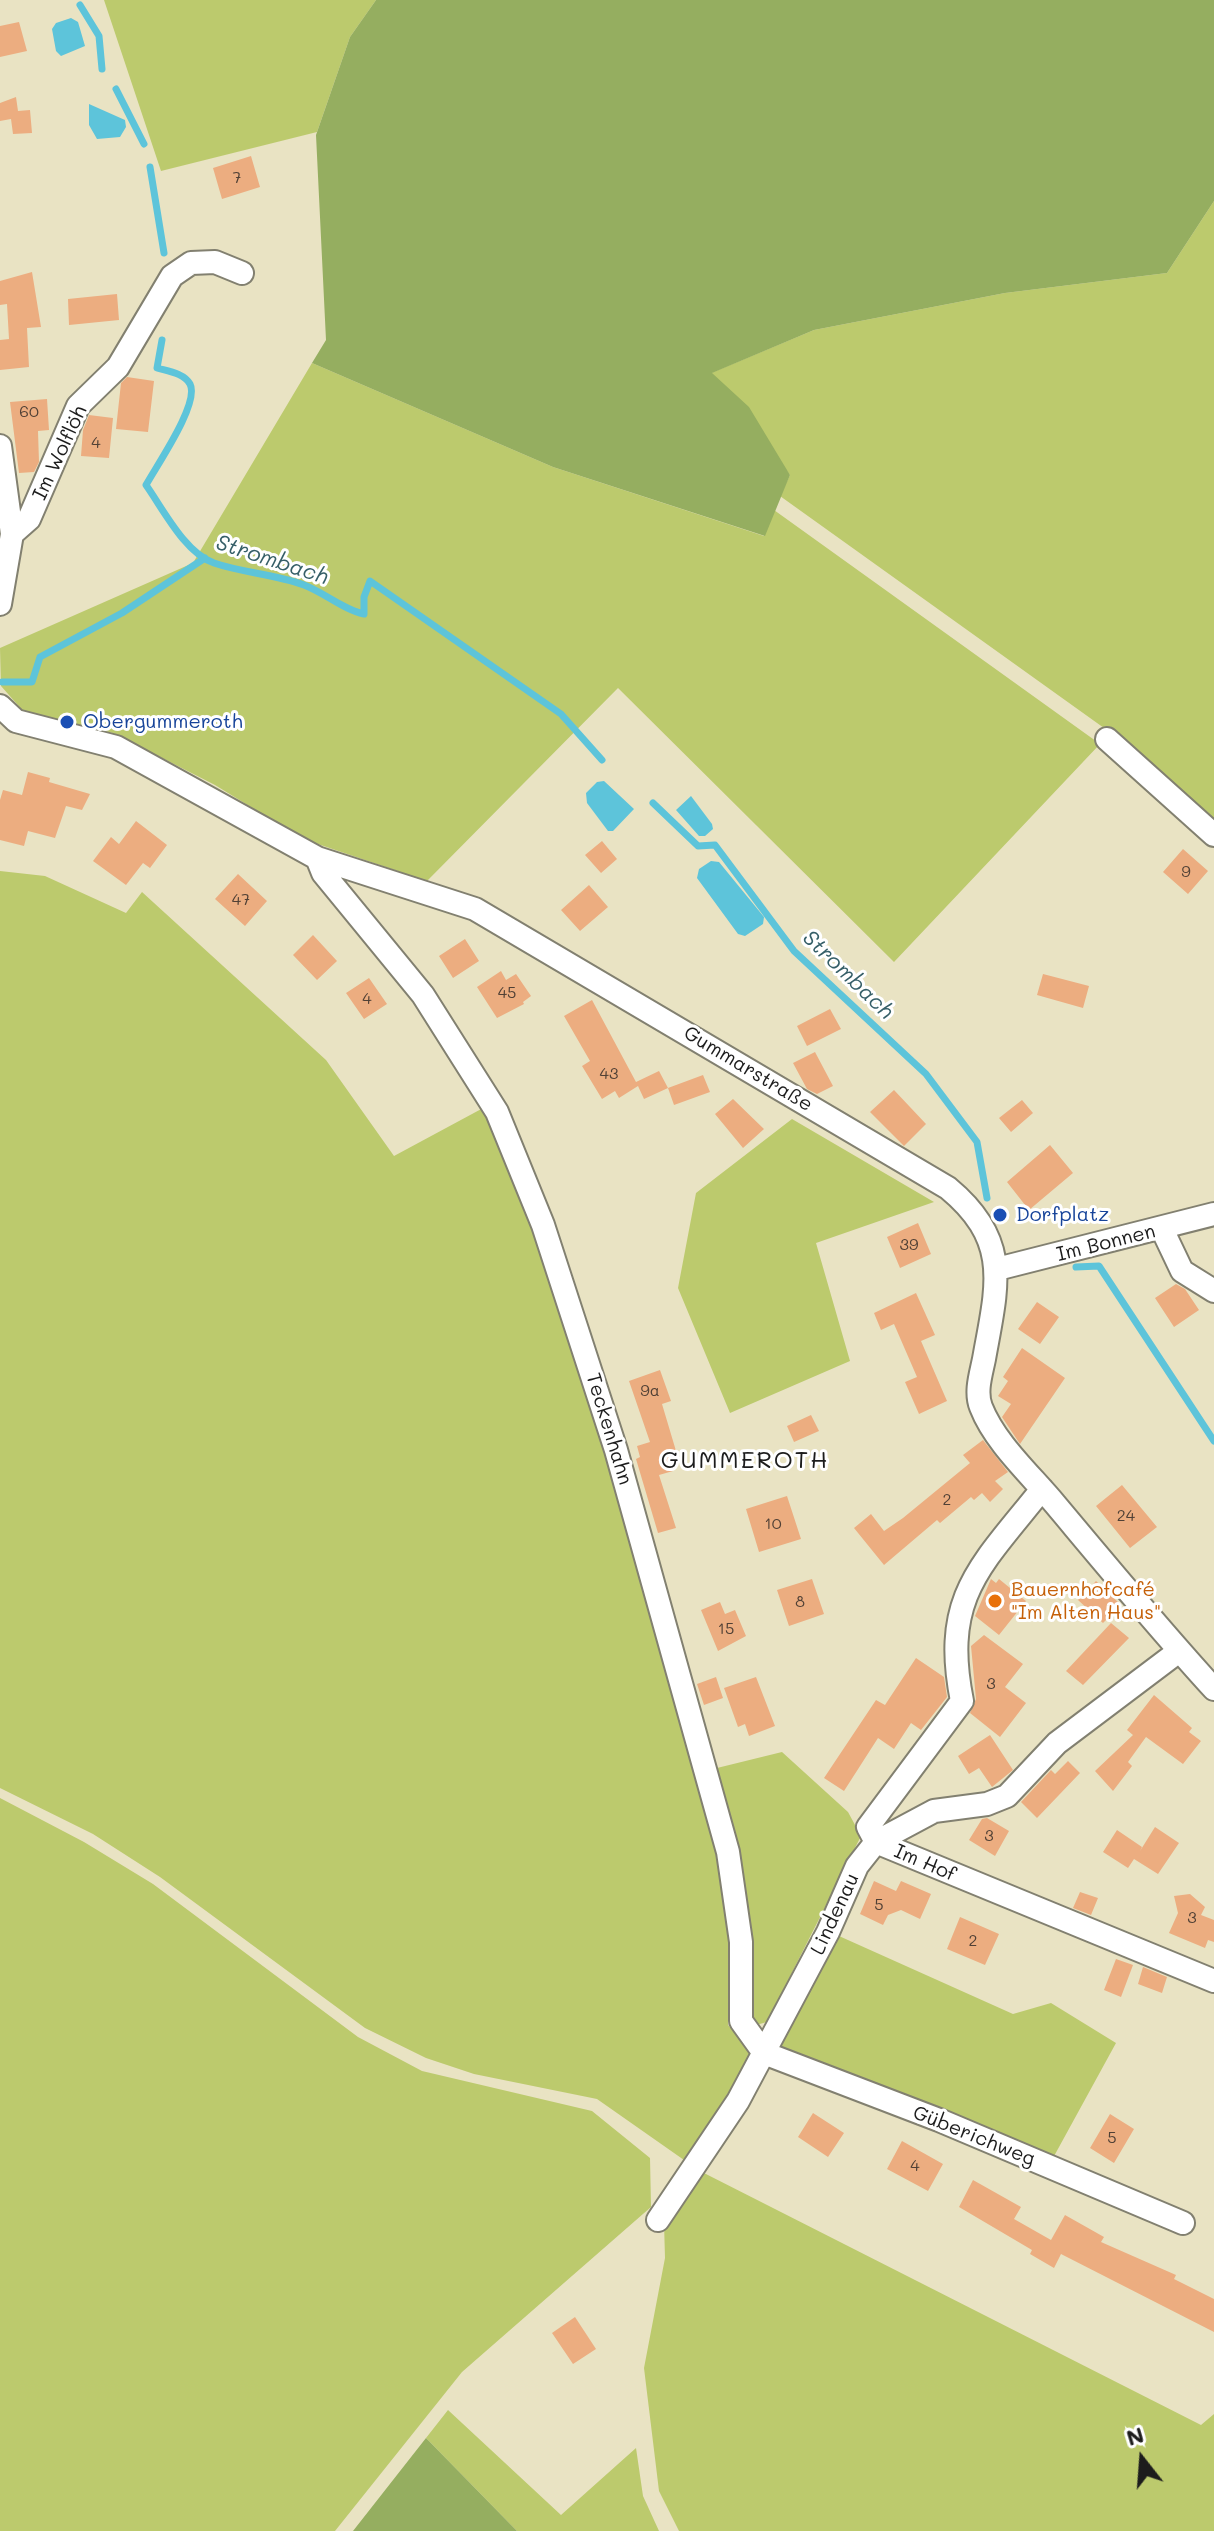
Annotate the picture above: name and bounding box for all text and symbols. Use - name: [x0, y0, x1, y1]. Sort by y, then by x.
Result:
- house number: 7: [233, 168, 241, 188]
- house number: 60: [19, 402, 39, 422]
- street label: Im Wolflöh: [28, 402, 92, 504]
- house number: 4: [91, 433, 101, 453]
- water label: Strombach: [212, 529, 332, 591]
- place label: Obergummeroth: [83, 710, 243, 734]
- marker: Obergummeroth: [58, 713, 76, 731]
- house number: 9: [1181, 862, 1191, 882]
- house number: 47: [232, 890, 250, 910]
- water label: Strombach: [797, 925, 899, 1025]
- house number: 45: [498, 983, 516, 1003]
- house number: 4: [362, 989, 372, 1009]
- street label: Gummarstraße: [679, 1021, 817, 1117]
- house number: 43: [600, 1064, 618, 1084]
- place label: Dorfplatz: [1016, 1203, 1109, 1227]
- marker: Dorfplatz: [991, 1206, 1009, 1224]
- street label: Im Bonnen: [1054, 1219, 1158, 1267]
- house number: 39: [900, 1235, 918, 1255]
- street label: Teckenhahn: [581, 1370, 637, 1488]
- house number: 9a: [640, 1381, 660, 1401]
- district label: GUMMEROTH: [661, 1447, 829, 1475]
- house number: 2: [943, 1490, 951, 1510]
- house number: 24: [1117, 1506, 1135, 1526]
- house number: 10: [764, 1514, 782, 1534]
- place label: Bauernhofcafé "Im Alten Haus": [1011, 1578, 1161, 1625]
- house number: 8: [795, 1592, 805, 1612]
- marker: Bauernhofcafé "Im Alten Haus": [986, 1592, 1004, 1610]
- house number: 15: [718, 1619, 734, 1639]
- house number: 3: [986, 1674, 996, 1694]
- house number: 3: [984, 1826, 994, 1846]
- street label: Im Hof: [890, 1839, 960, 1887]
- street label: Lindenau: [806, 1869, 864, 1959]
- house number: 5: [874, 1895, 884, 1915]
- house number: 3: [1187, 1908, 1197, 1928]
- house number: 2: [969, 1931, 977, 1951]
- street label: Güberichweg: [909, 2101, 1039, 2171]
- house number: 5: [1107, 2128, 1117, 2148]
- house number: 4: [910, 2156, 920, 2176]
- north arrow: [1102, 2419, 1182, 2499]
- text: N: [1123, 2419, 1147, 2452]

